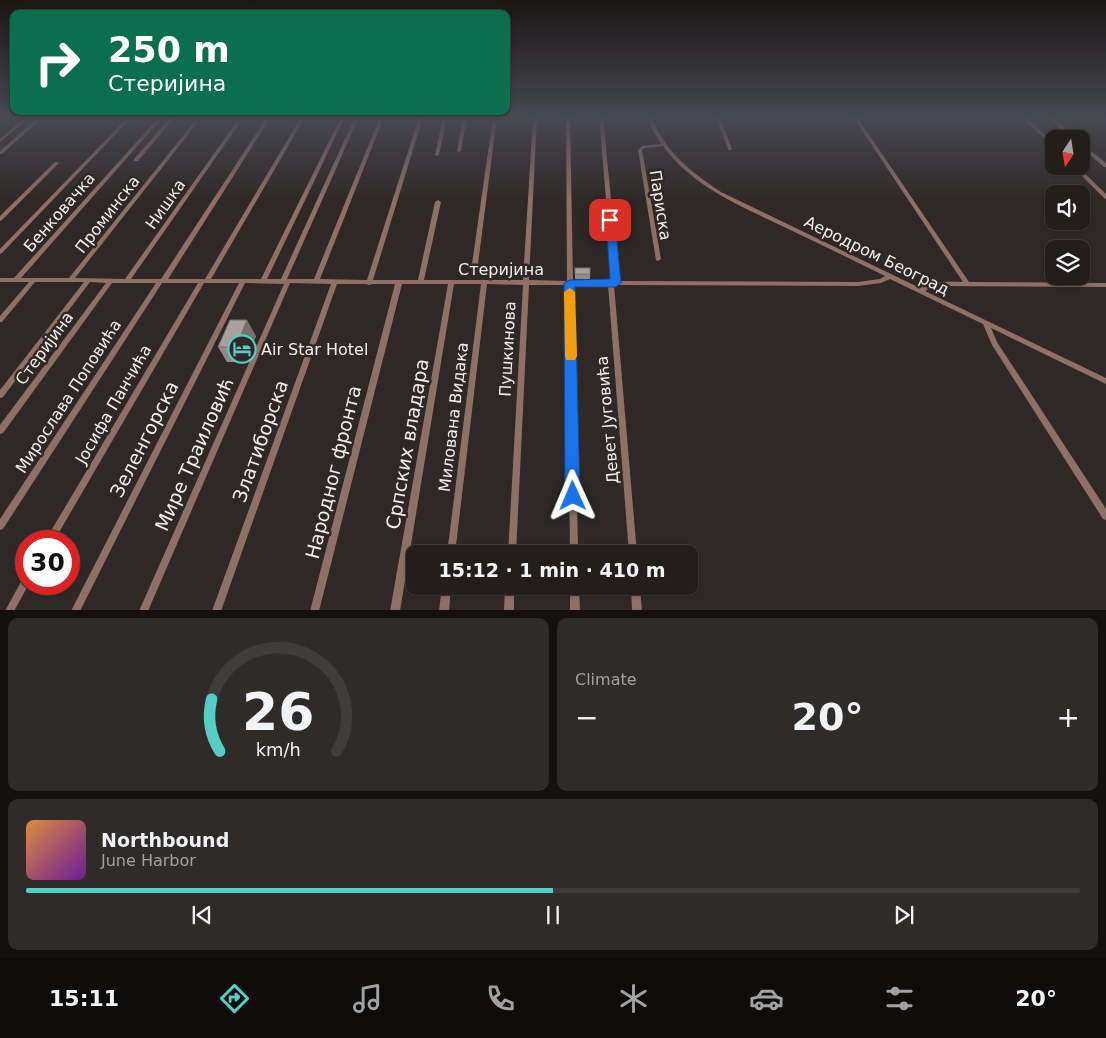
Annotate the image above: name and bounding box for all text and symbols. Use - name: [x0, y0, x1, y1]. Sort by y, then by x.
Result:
- icon: right: [25, 30, 90, 95]
- text: 250 m: [108, 30, 230, 70]
- text: Стеријина: [108, 71, 226, 96]
- north arrow: [1045, 130, 1090, 175]
- map controls: [1045, 130, 1090, 285]
- street label: Бенковачка: [20, 169, 99, 256]
- street label: Париска: [646, 169, 675, 241]
- street label: Проминска: [71, 172, 144, 257]
- street label: Нишка: [141, 176, 189, 233]
- button: sound: [1045, 185, 1090, 230]
- pin: [589, 199, 631, 241]
- icon: arrive: [596, 206, 624, 234]
- street label: Аеродром Београд: [801, 212, 952, 299]
- button: layers: [1045, 240, 1090, 285]
- street label: Стеријина: [458, 260, 544, 279]
- street label: Пушкинова: [496, 301, 519, 397]
- street label: Стеријина: [11, 308, 77, 389]
- street label: Мирослава Поповића: [12, 316, 125, 477]
- hotel icon: Air Star Hotel: [227, 334, 257, 364]
- place label: Air Star Hotel: [261, 340, 368, 359]
- street label: Јосифа Панчића: [71, 341, 155, 468]
- street label: Милована Видака: [435, 341, 472, 493]
- street label: Девет Југовића: [592, 355, 623, 485]
- street label: Српских владара: [381, 357, 433, 531]
- street label: Мире Траиловић: [150, 374, 238, 534]
- street label: Зеленгорска: [105, 377, 183, 501]
- street label: Златиборска: [228, 377, 292, 505]
- street label: Народног фронта: [301, 383, 365, 561]
- position arrow: [546, 469, 598, 521]
- speed limit sign: 30: [15, 530, 80, 595]
- text: 15:12 · 1 min · 410 m: [438, 559, 666, 581]
- text: Climate: [575, 670, 637, 689]
- text: 26: [242, 682, 315, 742]
- text: 20°: [792, 695, 863, 739]
- text: −: [575, 701, 598, 734]
- text: +: [1057, 701, 1080, 734]
- text: km/h: [256, 739, 301, 760]
- text: Northbound: [101, 829, 229, 851]
- text: June Harbor: [101, 851, 196, 870]
- icon: previous: [188, 901, 216, 929]
- icon: pause: [539, 901, 567, 929]
- icon: next: [890, 901, 918, 929]
- icon: directions: [217, 981, 252, 1016]
- icon: music: [350, 981, 385, 1016]
- icon: phone: [483, 981, 518, 1016]
- icon: climate: [616, 981, 651, 1016]
- icon: car: [749, 981, 784, 1016]
- icon: filters: [882, 981, 917, 1016]
- text: 15:11: [49, 986, 119, 1011]
- text: 20°: [1015, 986, 1057, 1011]

